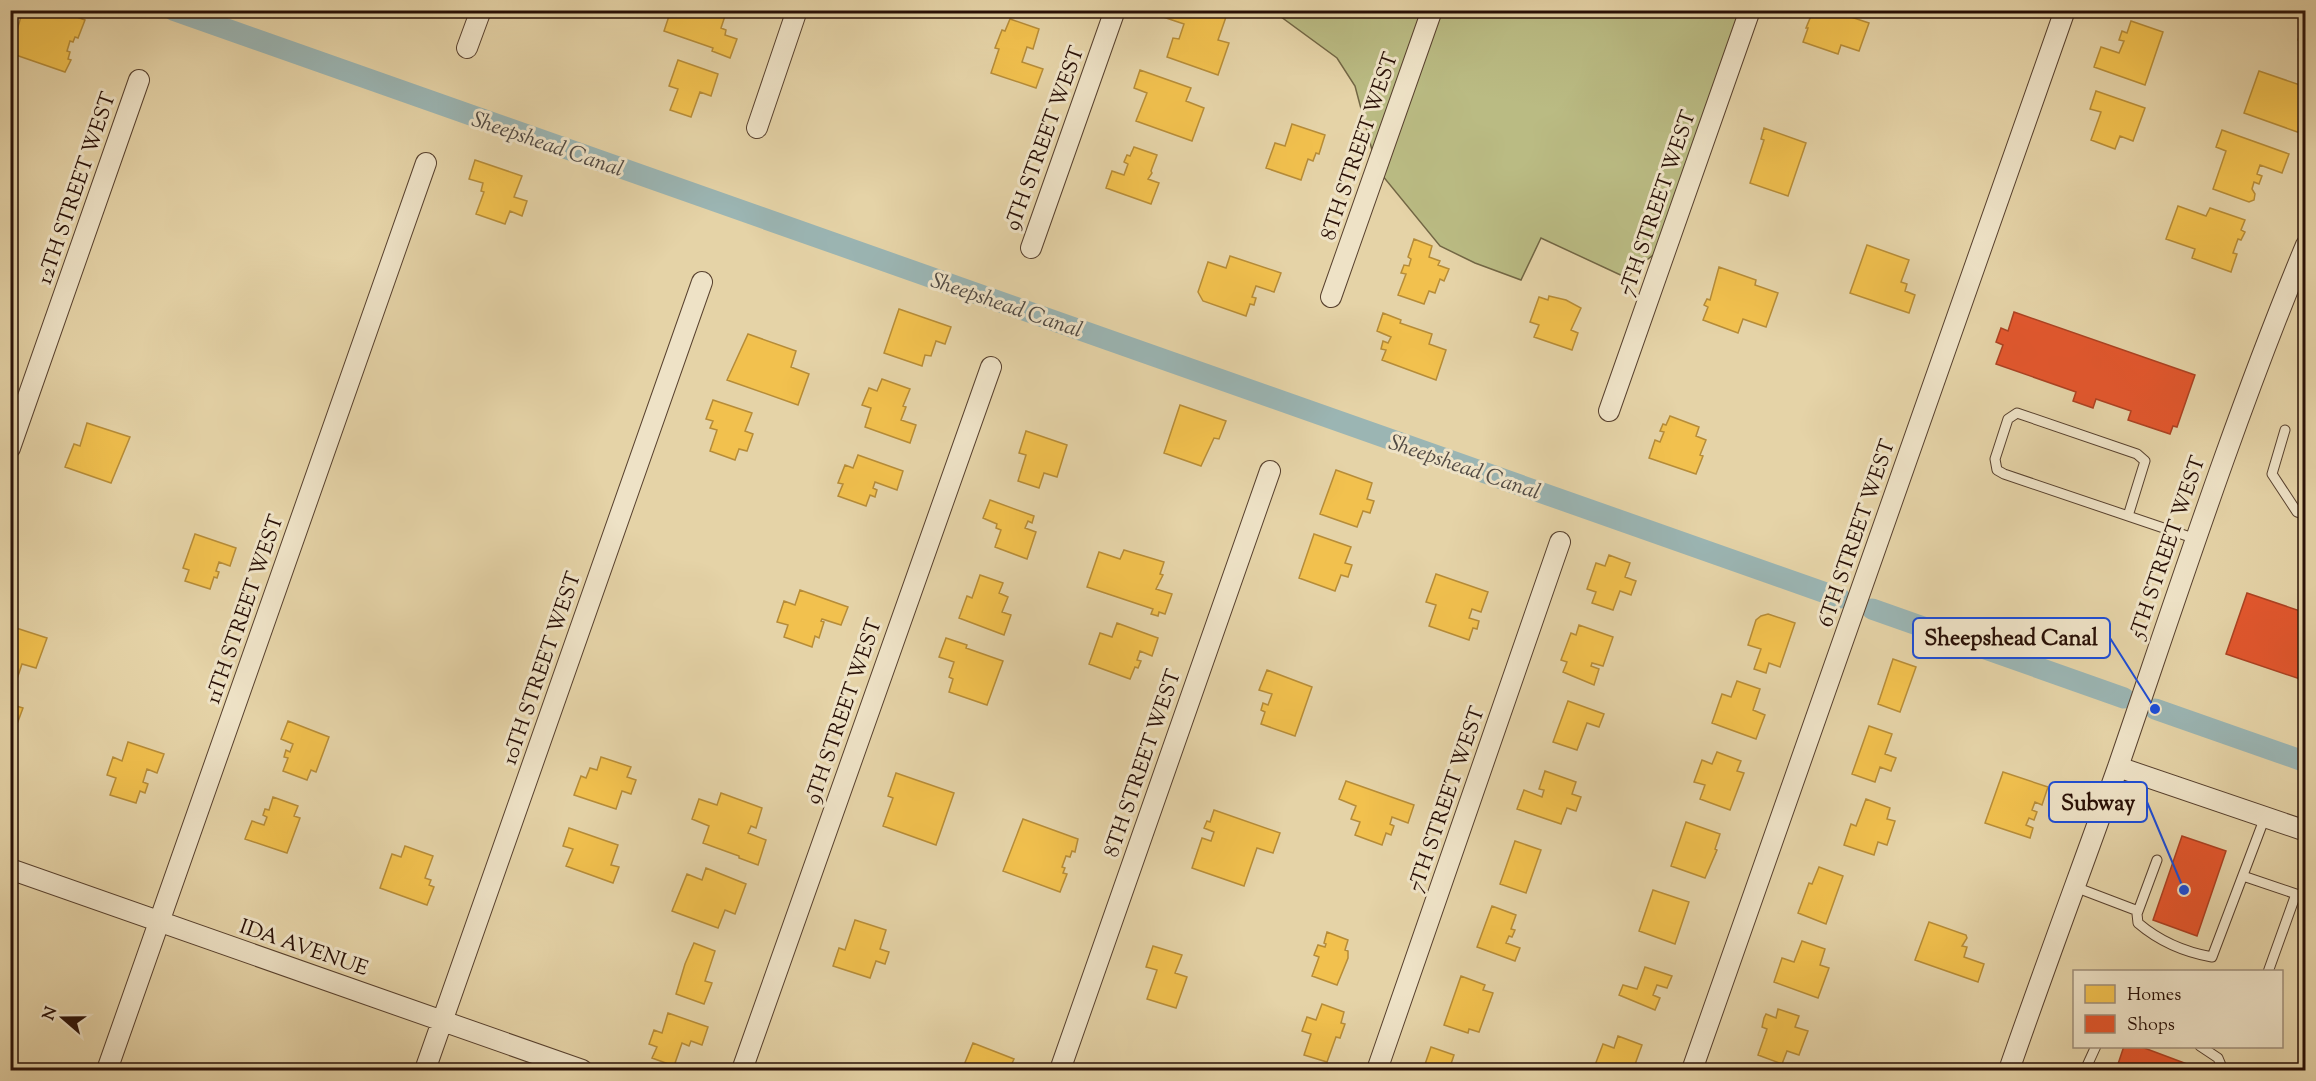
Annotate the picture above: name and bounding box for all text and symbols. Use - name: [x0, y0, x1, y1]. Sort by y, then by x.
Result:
- street label: 9TH STREET WEST: [999, 42, 1093, 235]
- street label: 8TH STREET WEST: [1315, 49, 1407, 244]
- street label: 12TH STREET WEST: [31, 88, 125, 289]
- water label: Sheepshead Canal: [467, 105, 627, 187]
- street label: 7TH STREET WEST: [1613, 106, 1705, 301]
- water label: Sheepshead Canal: [926, 266, 1086, 348]
- water label: Sheepshead Canal: [1384, 428, 1544, 510]
- street label: 6TH STREET WEST: [1812, 436, 1904, 631]
- street label: 5TH STREET WEST: [2123, 452, 2214, 644]
- street label: 11TH STREET WEST: [199, 511, 292, 708]
- street label: 10TH STREET WEST: [496, 568, 590, 769]
- street label: 9TH STREET WEST: [799, 615, 891, 808]
- callout: Sheepshead Canal: [1913, 618, 2110, 658]
- text: Sheepshead Canal: [1924, 624, 2099, 656]
- street label: 8TH STREET WEST: [1098, 666, 1190, 861]
- street label: 7TH STREET WEST: [1402, 702, 1494, 897]
- callout: Subway: [2049, 782, 2147, 822]
- text: Subway: [2061, 789, 2135, 821]
- street label: IDA AVENUE: [235, 913, 372, 985]
- legend: [2073, 970, 2283, 1048]
- text: Homes: [2127, 983, 2181, 1009]
- north arrow: [33, 988, 93, 1048]
- text: N: [38, 1004, 64, 1024]
- text: Shops: [2127, 1013, 2175, 1039]

